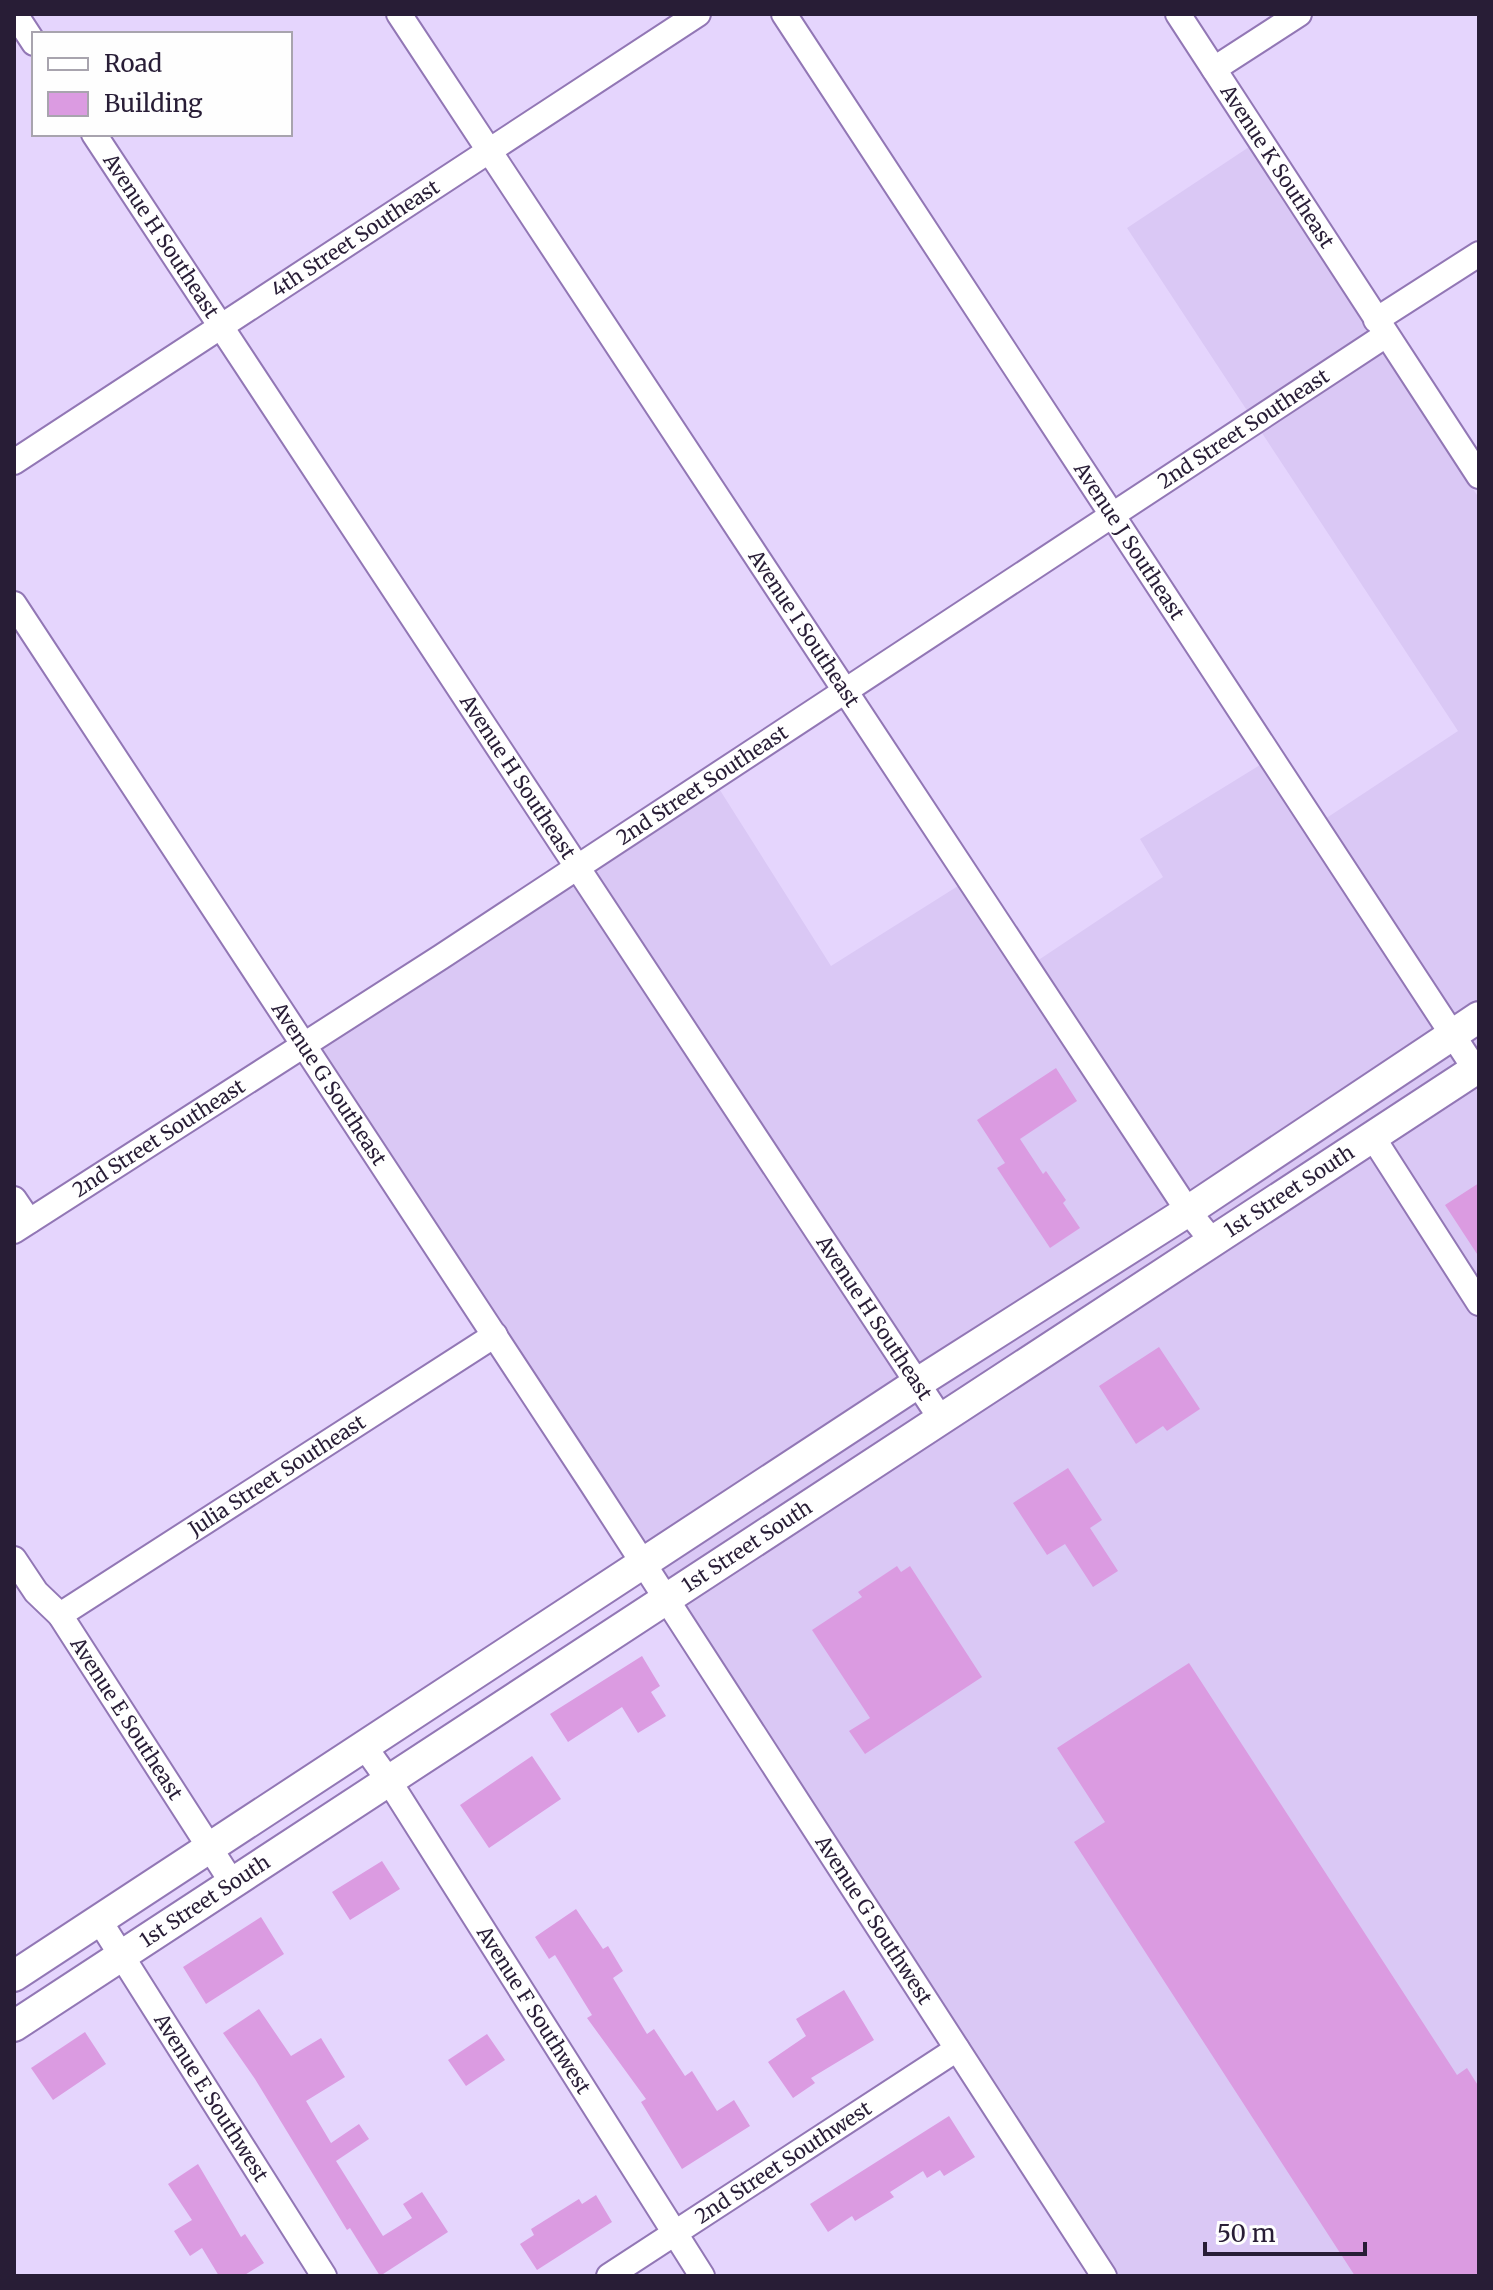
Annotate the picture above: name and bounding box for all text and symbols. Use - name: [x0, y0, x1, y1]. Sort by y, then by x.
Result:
- legend: [32, 32, 292, 136]
- text: Road: [104, 48, 162, 79]
- street label: Avenue K Southeast: [1215, 79, 1340, 253]
- text: Building: [104, 88, 203, 119]
- street label: Avenue H Southeast: [98, 148, 225, 323]
- street label: 4th Street Southeast: [266, 174, 444, 302]
- street label: 2nd Street Southeast: [1153, 363, 1334, 494]
- street label: Avenue J Southeast: [1068, 456, 1190, 624]
- street label: Avenue I Southeast: [743, 544, 865, 712]
- street label: Avenue H Southeast: [454, 689, 581, 864]
- street label: 2nd Street Southeast: [612, 719, 792, 850]
- street label: Avenue G Southeast: [266, 996, 392, 1170]
- street label: 2nd Street Southeast: [68, 1073, 249, 1202]
- street label: 1st Street South: [1219, 1139, 1359, 1243]
- street label: Avenue H Southeast: [811, 1230, 938, 1405]
- street label: Julia Street Southeast: [183, 1409, 370, 1542]
- street label: 1st Street South: [677, 1494, 816, 1597]
- street label: Avenue E Southeast: [65, 1631, 189, 1804]
- street label: Avenue G Southwest: [810, 1830, 938, 2009]
- street label: 1st Street South: [135, 1849, 274, 1952]
- street label: Avenue F Southwest: [471, 1920, 597, 2098]
- street label: Avenue E Southwest: [149, 2008, 274, 2186]
- street label: 2nd Street Southwest: [690, 2095, 876, 2229]
- scale bar: [1205, 2206, 1365, 2256]
- text: 50 m: [1217, 2218, 1276, 2249]

